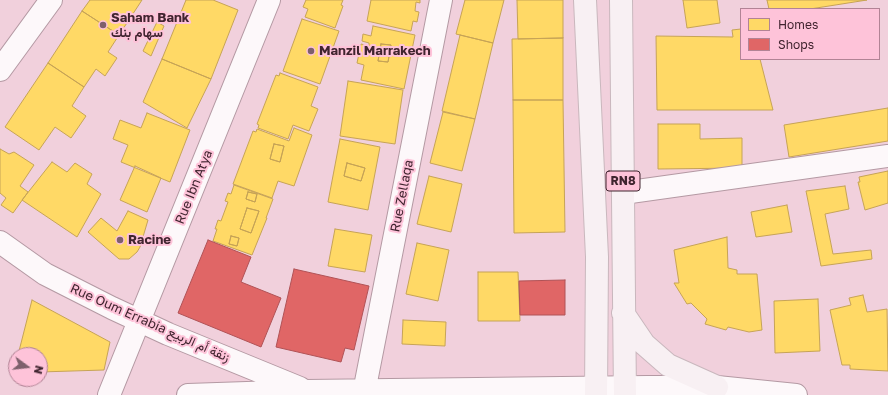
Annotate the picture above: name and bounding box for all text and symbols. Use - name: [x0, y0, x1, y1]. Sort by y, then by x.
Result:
- legend: [740, 8, 880, 60]
- place label: Saham Bank سهام بنك: [111, 10, 189, 41]
- text: Homes: [778, 17, 818, 32]
- marker: Saham Bank سهام بنك: [98, 20, 108, 30]
- text: Shops: [778, 37, 814, 52]
- place label: Manzil Marrakech: [319, 43, 431, 59]
- marker: Manzil Marrakech: [306, 46, 316, 56]
- street label: Rue Ibn Atya: [172, 148, 216, 226]
- street label: Rue Zellaqa: [387, 159, 417, 233]
- road number: RN8: [606, 171, 640, 191]
- place label: Racine: [128, 232, 171, 248]
- marker: Racine: [115, 235, 125, 245]
- street label: Rue Oum Errabia زنقة أم الربيع: [68, 281, 232, 365]
- north arrow: [8, 347, 48, 387]
- text: N: [32, 364, 46, 376]

